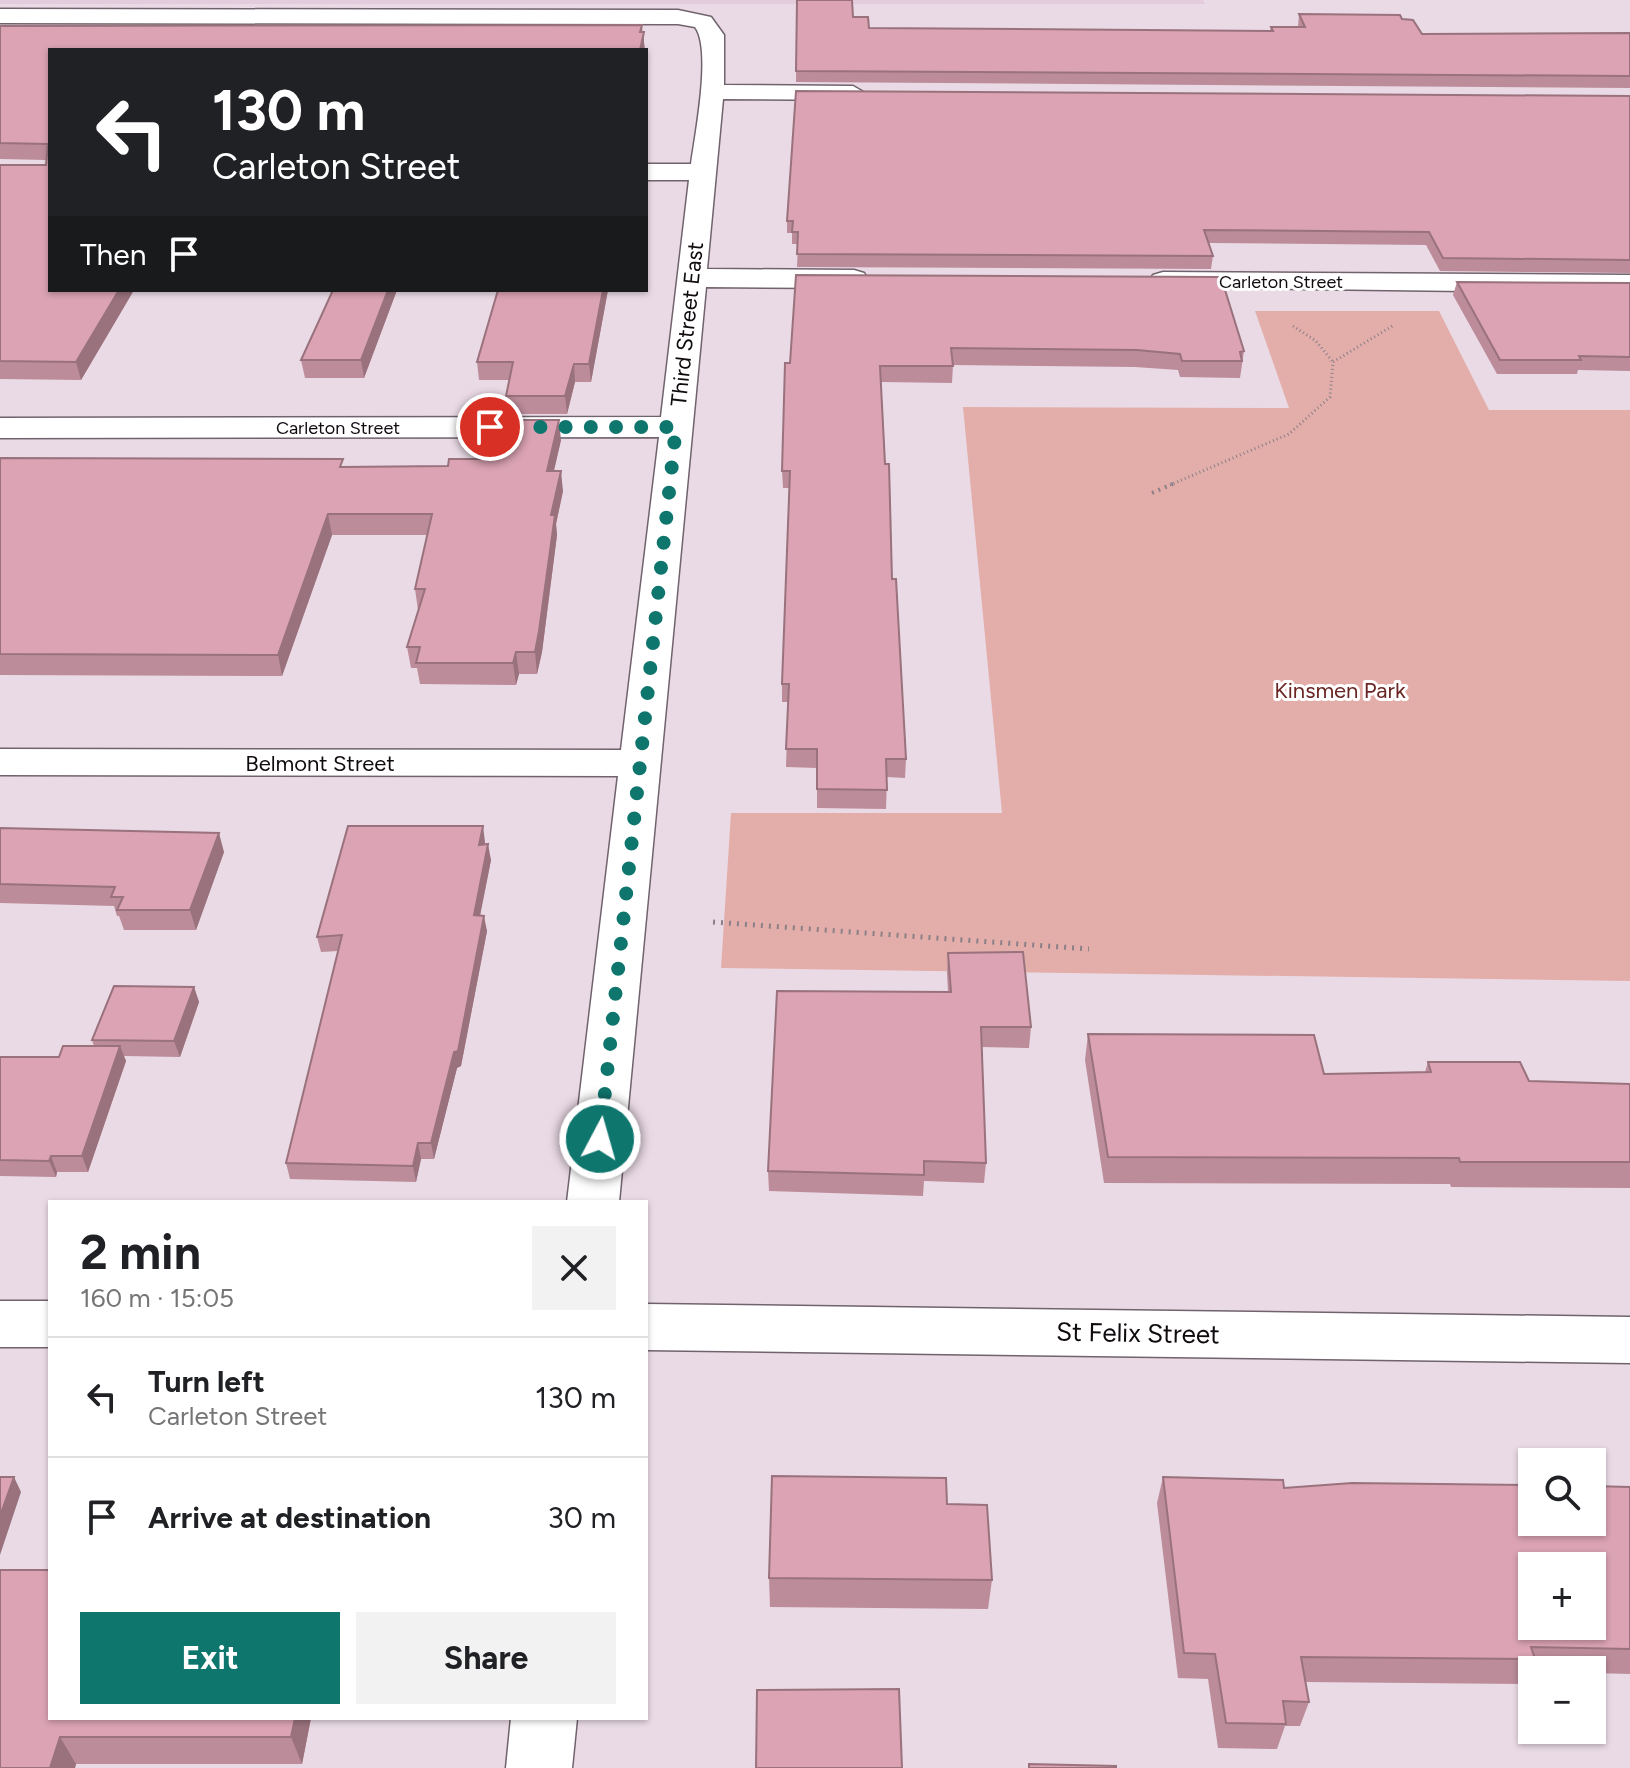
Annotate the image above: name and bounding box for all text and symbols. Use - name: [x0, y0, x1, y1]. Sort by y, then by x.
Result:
- text: 130 m: [212, 77, 365, 144]
- icon: left: [80, 80, 184, 184]
- text: Carleton Street: [212, 145, 460, 188]
- icon: arrive: [162, 232, 206, 276]
- text: Then: [80, 236, 146, 273]
- street label: Third Street East: [665, 240, 709, 408]
- street label: Carleton Street: [1219, 271, 1343, 293]
- pin: [456, 393, 524, 461]
- icon: arrive: [468, 405, 512, 449]
- street label: Carleton Street: [276, 417, 400, 439]
- park label: Kinsmen Park: [1274, 677, 1406, 704]
- street label: Belmont Street: [245, 750, 395, 777]
- position arrow: [558, 1097, 642, 1181]
- text: 2 min: [80, 1223, 201, 1281]
- button: close: [532, 1226, 616, 1310]
- text: 160 m · 15:05: [80, 1282, 234, 1314]
- street label: St Felix Street: [1056, 1316, 1220, 1350]
- text: Turn left: [148, 1363, 265, 1400]
- icon: left: [80, 1375, 124, 1419]
- text: 130 m: [535, 1379, 616, 1416]
- text: Carleton Street: [148, 1400, 327, 1432]
- map controls: [1518, 1448, 1606, 1744]
- button: search: [1518, 1448, 1606, 1536]
- icon: arrive: [80, 1495, 124, 1539]
- text: Arrive at destination: [148, 1499, 431, 1536]
- text: 30 m: [548, 1499, 616, 1536]
- button: +: [1518, 1552, 1606, 1640]
- button: Exit: [80, 1612, 340, 1704]
- button: Share: [356, 1612, 616, 1704]
- button: −: [1518, 1656, 1606, 1744]

